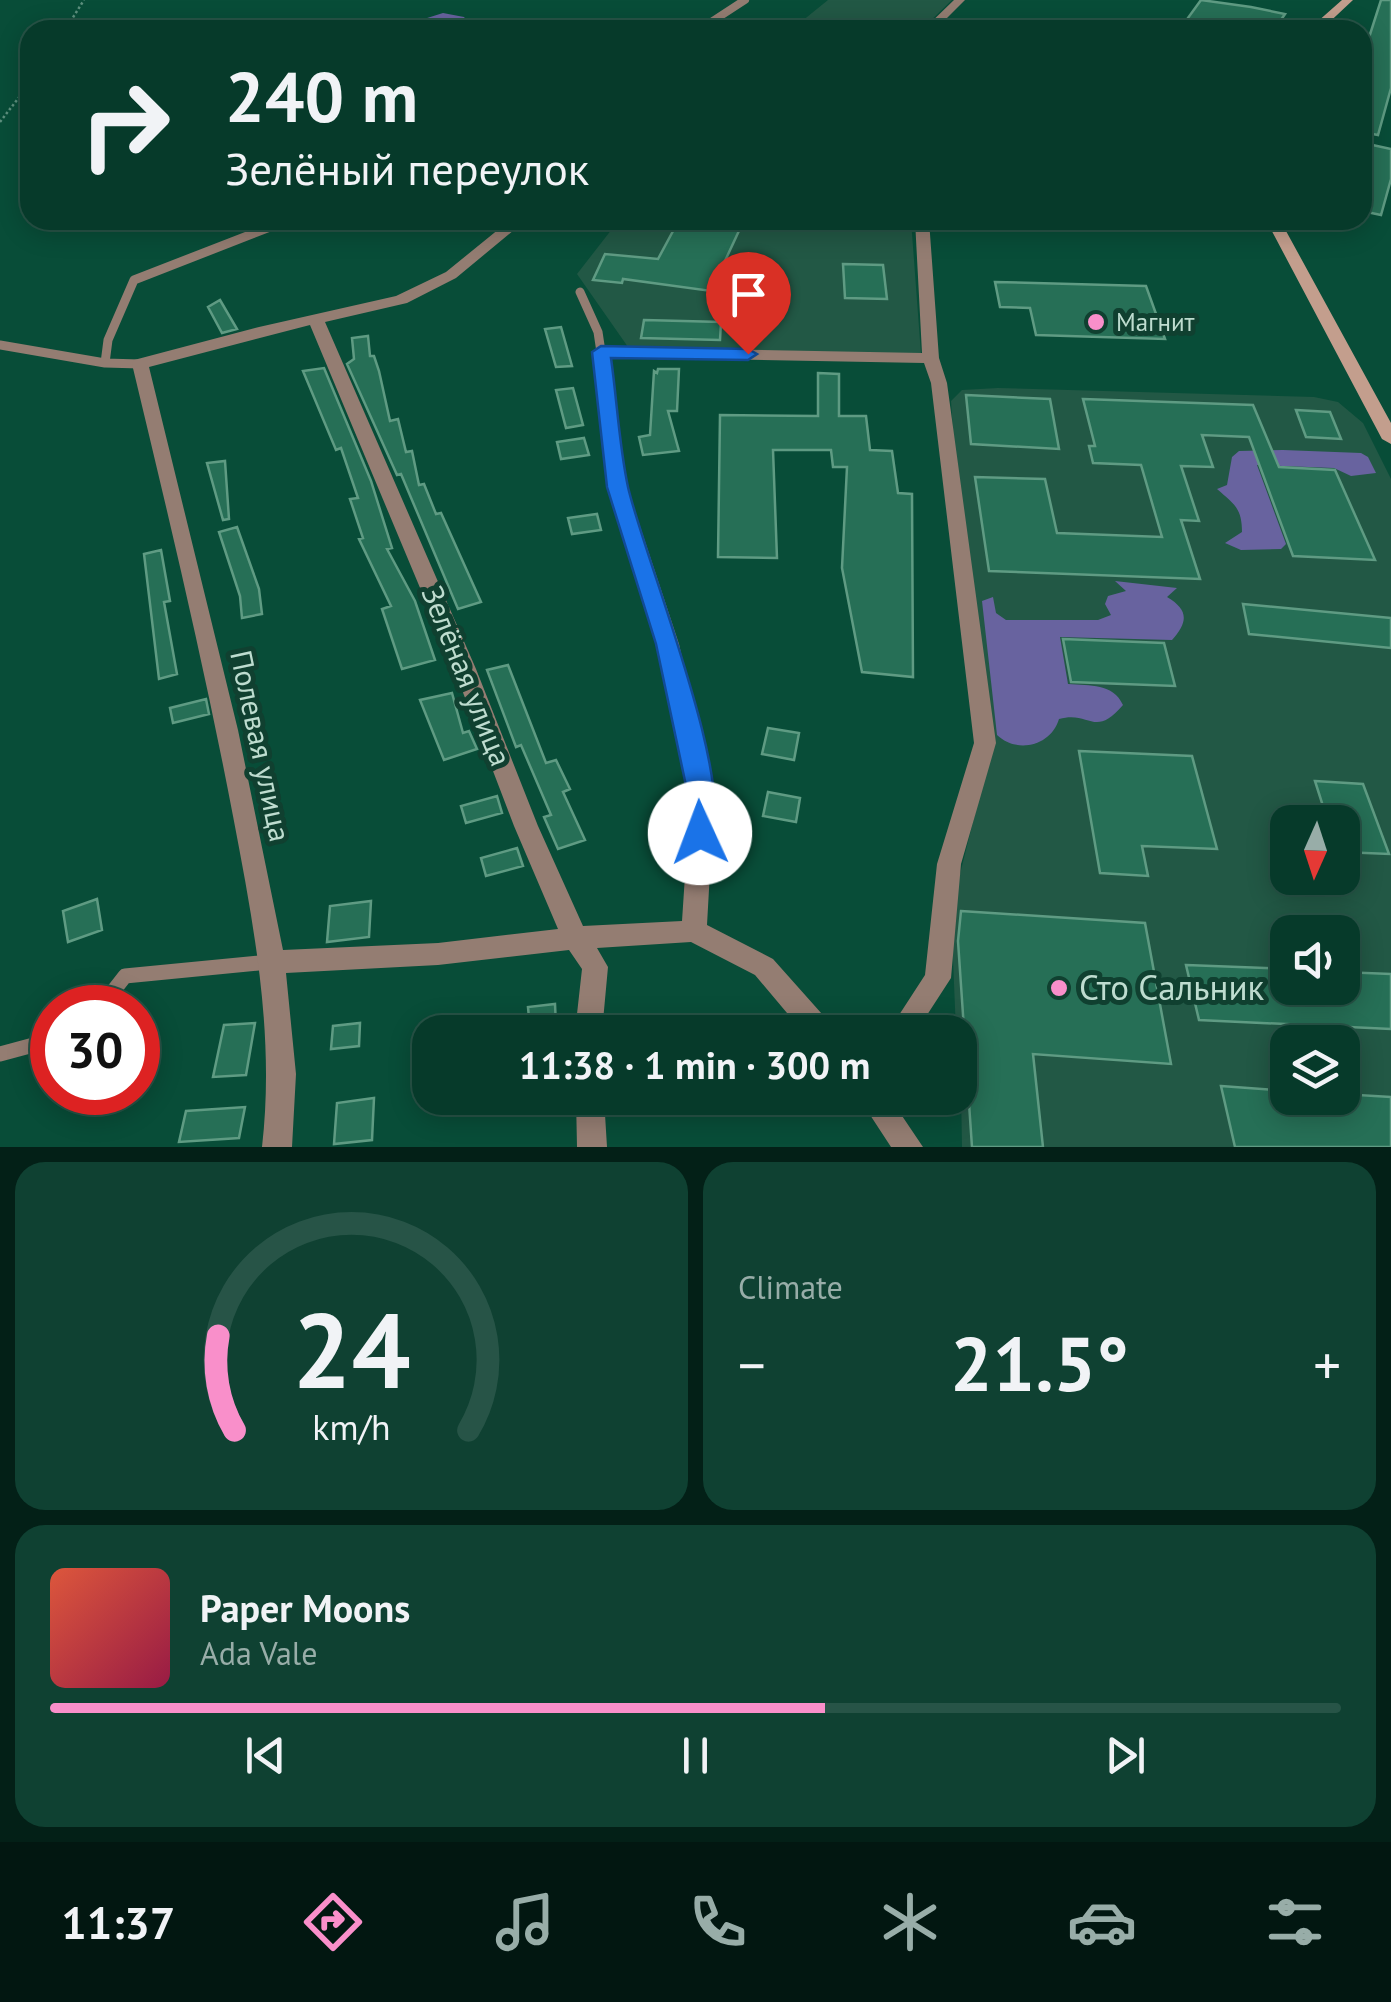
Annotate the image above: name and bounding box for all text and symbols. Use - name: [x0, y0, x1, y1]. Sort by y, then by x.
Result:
- text: 240 m: [225, 51, 418, 141]
- icon: right: [60, 60, 190, 190]
- text: Зелёный переулок: [225, 139, 589, 197]
- pin: [706, 252, 791, 355]
- icon: arrive: [721, 267, 776, 322]
- place label: Магнит: [1116, 306, 1195, 338]
- marker: Магнит: [1085, 311, 1107, 333]
- street label: Зелёная улица: [414, 580, 521, 771]
- street label: Полевая улица: [222, 647, 301, 845]
- position arrow: [648, 781, 752, 885]
- north arrow: [1270, 805, 1360, 895]
- map controls: [1270, 805, 1360, 1115]
- button: sound: [1270, 915, 1360, 1005]
- place label: Сто Сальник: [1079, 964, 1264, 1010]
- marker: Сто Сальник: [1048, 977, 1070, 999]
- speed limit sign: 30: [30, 985, 160, 1115]
- button: layers: [1270, 1025, 1360, 1115]
- text: 11:38 · 1 min · 300 m: [519, 1040, 870, 1089]
- text: Climate: [738, 1266, 843, 1308]
- text: 24: [293, 1282, 410, 1417]
- text: 21.5°: [950, 1315, 1129, 1412]
- text: −: [738, 1329, 766, 1400]
- text: +: [1313, 1329, 1341, 1400]
- text: km/h: [312, 1404, 391, 1450]
- text: Paper Moons: [200, 1583, 410, 1632]
- text: Ada Vale: [200, 1632, 317, 1674]
- icon: previous: [238, 1728, 293, 1783]
- icon: pause: [668, 1728, 723, 1783]
- icon: next: [1098, 1728, 1153, 1783]
- icon: directions: [298, 1887, 368, 1957]
- icon: music: [490, 1887, 560, 1957]
- icon: phone: [683, 1887, 753, 1957]
- icon: climate: [875, 1887, 945, 1957]
- icon: car: [1067, 1887, 1137, 1957]
- icon: filters: [1260, 1887, 1330, 1957]
- text: 11:37: [61, 1893, 175, 1951]

